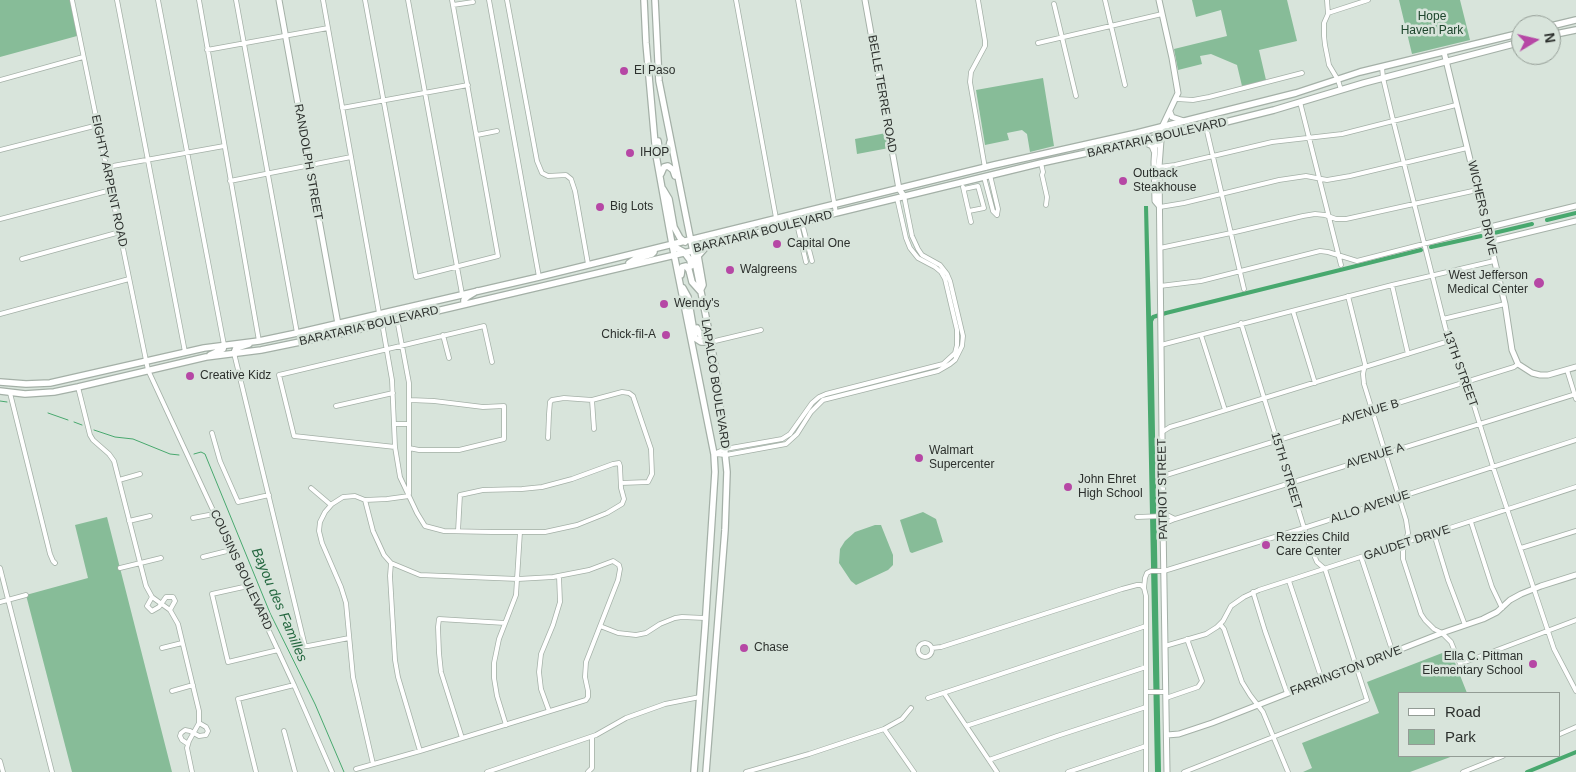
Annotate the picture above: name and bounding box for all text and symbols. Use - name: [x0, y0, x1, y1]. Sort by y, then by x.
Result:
- park label: Hope Haven Park: [1401, 10, 1463, 38]
- north arrow: [1511, 15, 1561, 65]
- text: N: [1541, 32, 1559, 44]
- street label: BELLE TERRE ROAD: [865, 34, 899, 154]
- place label: El Paso: [634, 64, 675, 78]
- marker: El Paso: [618, 65, 630, 77]
- street label: RANDOLPH STREET: [291, 103, 325, 221]
- street label: EIGHTY ARPENT ROAD: [88, 114, 130, 248]
- street label: BARATARIA BOULEVARD: [1086, 115, 1228, 161]
- place label: IHOP: [640, 146, 669, 160]
- marker: IHOP: [624, 147, 636, 159]
- street label: WICHERS DRIVE: [1464, 159, 1500, 257]
- place label: Outback Steakhouse: [1133, 167, 1196, 195]
- marker: Outback Steakhouse: [1117, 175, 1129, 187]
- place label: Big Lots: [610, 200, 653, 214]
- marker: Big Lots: [594, 201, 606, 213]
- street label: BARATARIA BOULEVARD: [692, 208, 834, 256]
- place label: Capital One: [787, 237, 850, 251]
- marker: Capital One: [771, 238, 783, 250]
- place label: Walgreens: [740, 263, 797, 277]
- marker: Walgreens: [724, 264, 736, 276]
- place label: West Jefferson Medical Center: [1447, 269, 1528, 297]
- marker: West Jefferson Medical Center: [1532, 276, 1546, 290]
- place label: Wendy's: [674, 297, 719, 311]
- marker: Wendy's: [658, 298, 670, 310]
- street label: BARATARIA BOULEVARD: [298, 303, 440, 349]
- street label: LAPALCO BOULEVARD: [698, 318, 732, 450]
- place label: Chick-fil-A: [601, 328, 656, 342]
- marker: Chick-fil-A: [660, 329, 672, 341]
- street label: 13TH STREET: [1440, 329, 1480, 409]
- place label: Creative Kidz: [200, 369, 271, 383]
- marker: Creative Kidz: [184, 370, 196, 382]
- street label: AVENUE B: [1339, 396, 1401, 428]
- street label: 15TH STREET: [1267, 431, 1305, 511]
- street label: PATRIOT STREET: [1155, 438, 1171, 540]
- street label: AVENUE A: [1344, 440, 1406, 472]
- place label: Walmart Supercenter: [929, 444, 994, 472]
- marker: Walmart Supercenter: [913, 452, 925, 464]
- place label: John Ehret High School: [1078, 473, 1143, 501]
- marker: John Ehret High School: [1062, 481, 1074, 493]
- street label: ALLO AVENUE: [1329, 487, 1411, 527]
- street label: COUSINS BOULEVARD: [207, 508, 275, 632]
- street label: GAUDET DRIVE: [1362, 522, 1452, 564]
- place label: Rezzies Child Care Center: [1276, 531, 1349, 559]
- marker: Rezzies Child Care Center: [1260, 539, 1272, 551]
- water label: Bayou des Familles: [247, 545, 311, 665]
- place label: Chase: [754, 641, 789, 655]
- marker: Chase: [738, 642, 750, 654]
- street label: FARRINGTON DRIVE: [1288, 643, 1404, 699]
- place label: Ella C. Pittman Elementary School: [1422, 650, 1523, 678]
- marker: Ella C. Pittman Elementary School: [1527, 658, 1539, 670]
- legend: [1398, 692, 1561, 757]
- text: Road: [1445, 703, 1481, 720]
- text: Park: [1445, 728, 1476, 745]

